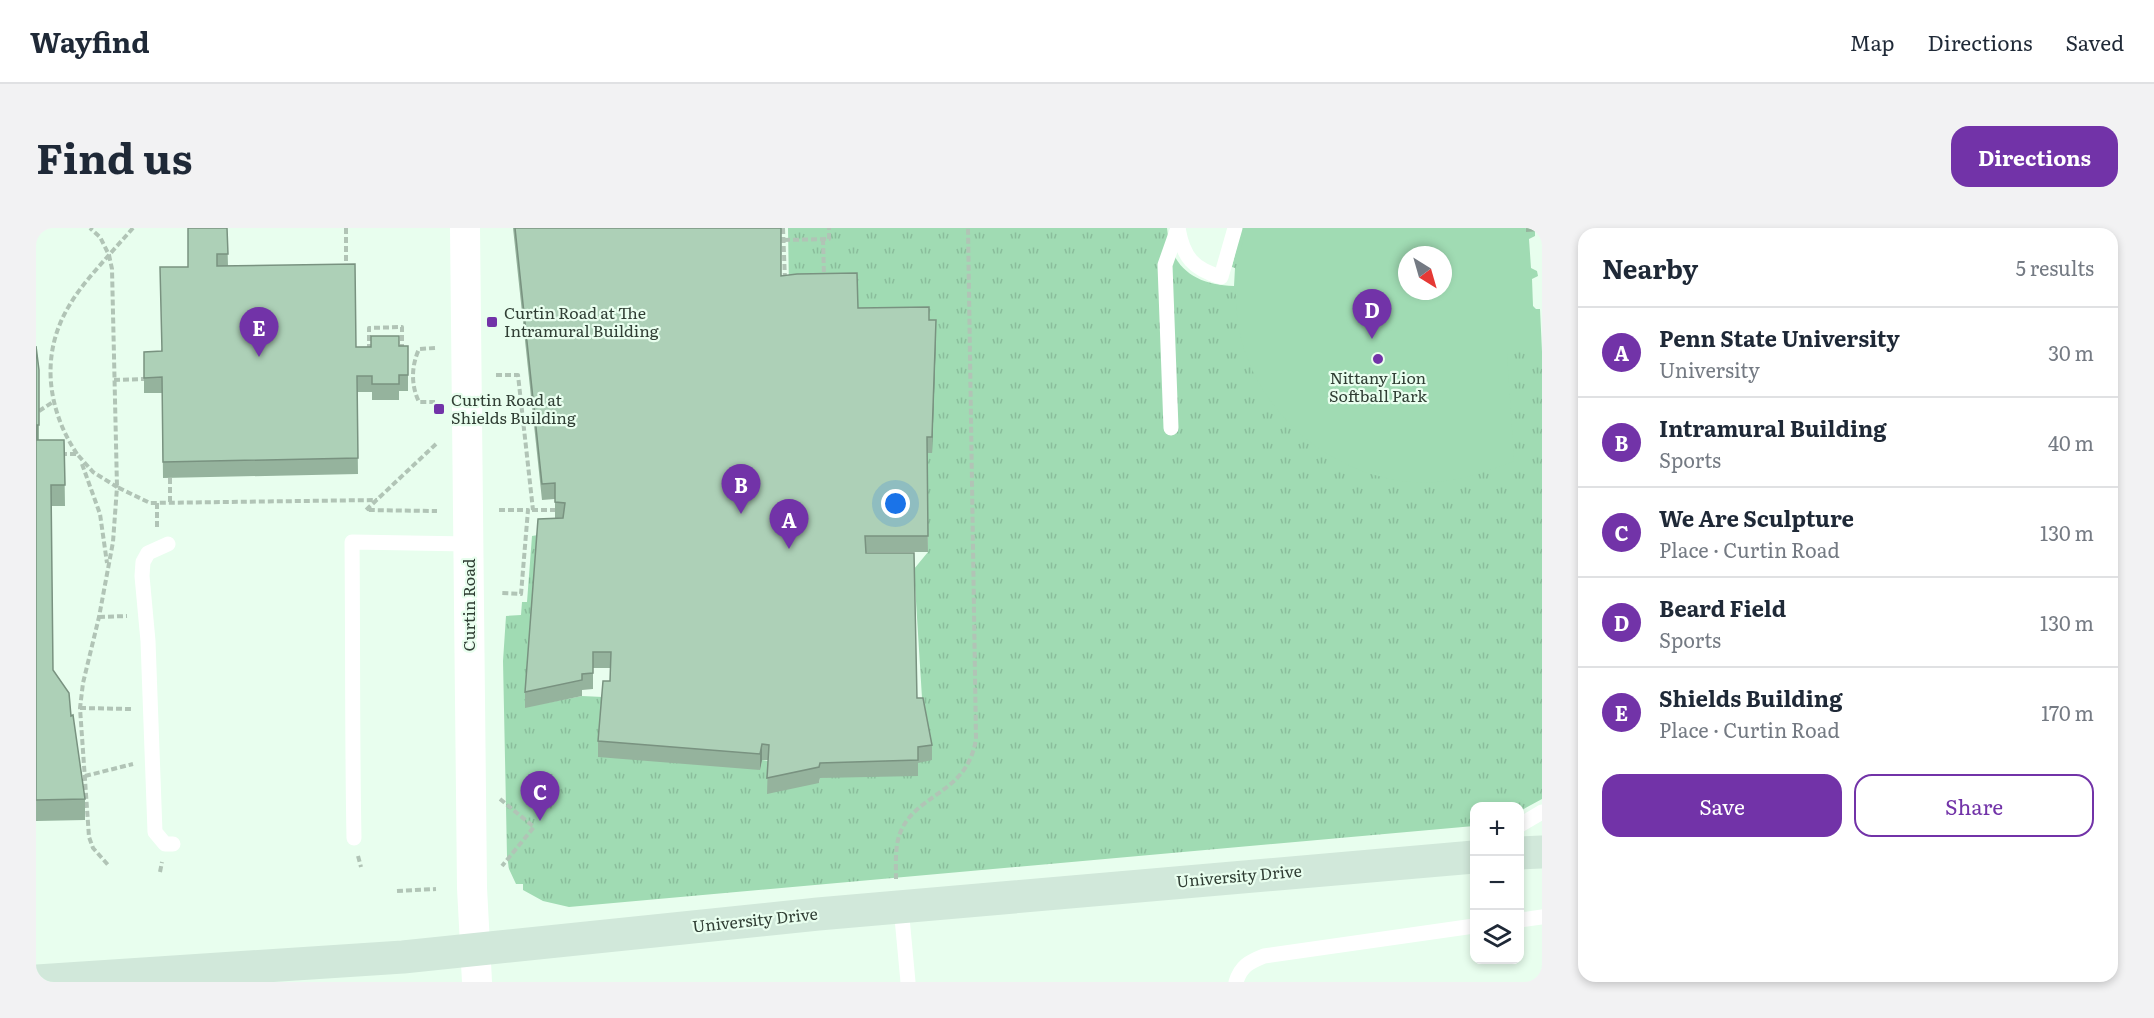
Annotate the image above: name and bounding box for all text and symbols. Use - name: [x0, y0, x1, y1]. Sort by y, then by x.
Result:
- text: Wayfind: [30, 20, 150, 62]
- text: Map: [1850, 26, 1895, 57]
- text: Directions: [1928, 26, 2033, 57]
- text: Saved: [2066, 26, 2124, 57]
- text: Find us: [36, 125, 193, 187]
- button: Directions: [1951, 126, 2118, 187]
- north arrow: [1398, 246, 1452, 300]
- text: Nearby: [1602, 248, 1698, 287]
- text: 5 results: [2016, 252, 2094, 282]
- pin: D: [1352, 290, 1392, 339]
- place label: Curtin Road at The Intramural Building: [504, 300, 659, 342]
- pin: E: [240, 308, 278, 357]
- marker: Curtin Road at The Intramural Building: [485, 315, 499, 329]
- text: Penn State University: [1659, 321, 1900, 354]
- text: A: [1614, 337, 1629, 367]
- text: 30 m: [2048, 337, 2094, 367]
- marker: Nittany Lion Softball Park: [1371, 352, 1385, 366]
- text: University: [1659, 354, 1760, 384]
- place label: Nittany Lion Softball Park: [1329, 365, 1427, 407]
- place label: Curtin Road at Shields Building: [451, 387, 576, 429]
- marker: Curtin Road at Shields Building: [432, 402, 446, 416]
- text: Intramural Building: [1659, 411, 1887, 444]
- text: B: [1615, 427, 1628, 457]
- text: 40 m: [2048, 427, 2094, 457]
- text: Sports: [1659, 444, 1721, 474]
- pin: B: [722, 464, 760, 514]
- your location: [881, 489, 910, 518]
- pin: A: [770, 500, 808, 549]
- text: We Are Sculpture: [1659, 501, 1854, 534]
- text: C: [1614, 517, 1629, 547]
- text: 130 m: [2040, 517, 2094, 547]
- text: Place · Curtin Road: [1659, 534, 1840, 564]
- street label: Curtin Road: [456, 558, 480, 652]
- text: Beard Field: [1659, 591, 1786, 624]
- text: D: [1614, 607, 1629, 637]
- text: 130 m: [2040, 607, 2094, 637]
- text: Sports: [1659, 624, 1721, 654]
- text: Shields Building: [1659, 681, 1842, 714]
- text: E: [1615, 697, 1628, 727]
- text: 170 m: [2041, 697, 2094, 727]
- text: Place · Curtin Road: [1659, 714, 1840, 744]
- pin: C: [520, 772, 560, 821]
- button: Save: [1602, 774, 1842, 837]
- button: Share: [1854, 774, 2094, 837]
- map controls: [1470, 802, 1524, 964]
- button: +: [1470, 802, 1524, 856]
- button: −: [1470, 856, 1524, 910]
- street label: University Drive: [1175, 858, 1303, 892]
- street label: University Drive: [691, 900, 819, 938]
- button: layers: [1470, 910, 1524, 964]

